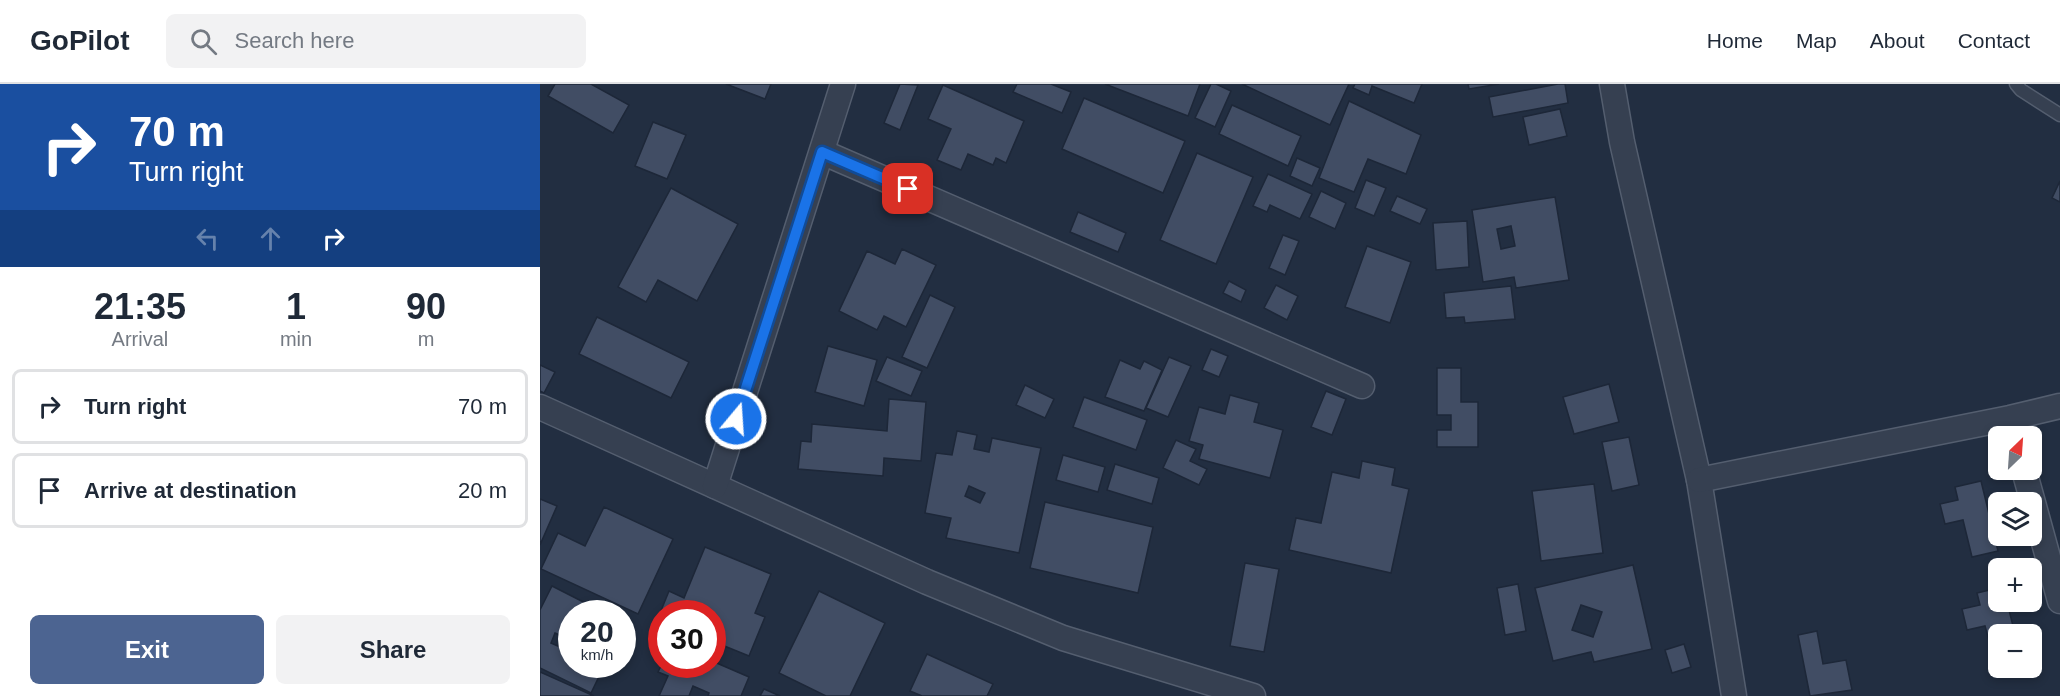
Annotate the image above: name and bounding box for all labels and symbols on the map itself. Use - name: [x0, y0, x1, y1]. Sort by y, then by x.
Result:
- pin: [882, 163, 933, 214]
- position arrow: [704, 387, 768, 451]
- north arrow: [1988, 426, 2042, 480]
- speed limit sign: 30: [648, 600, 726, 678]

